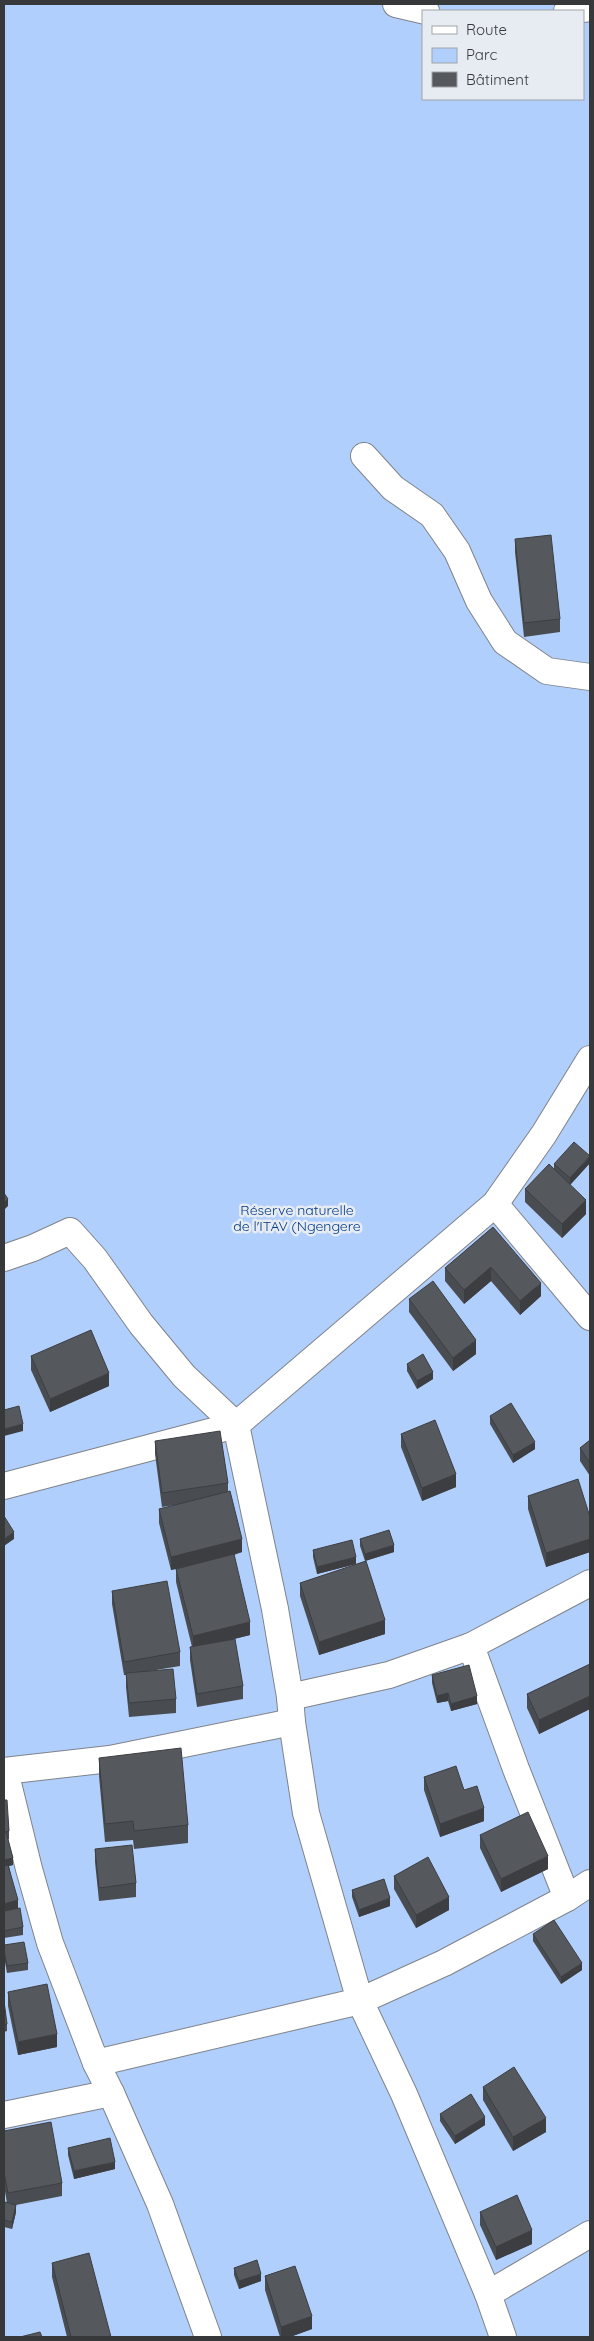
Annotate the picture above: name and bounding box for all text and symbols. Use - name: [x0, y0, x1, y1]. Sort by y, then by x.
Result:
- legend: [422, 10, 584, 100]
- text: Route: [466, 20, 507, 39]
- text: Parc: [466, 45, 497, 64]
- text: Bâtiment: [466, 70, 529, 89]
- park label: Réserve naturelle de l'ITAV (Ngengere: [233, 1201, 361, 1235]

